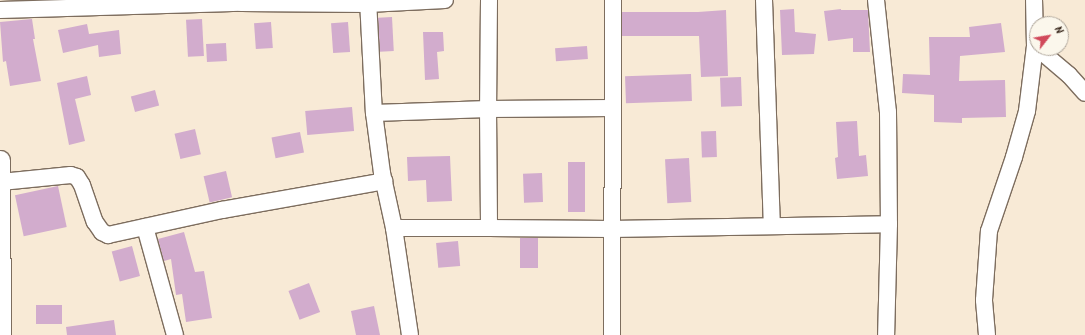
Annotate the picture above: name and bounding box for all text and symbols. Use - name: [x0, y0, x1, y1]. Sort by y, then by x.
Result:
- north arrow: [1029, 16, 1069, 56]
- text: N: [1049, 23, 1068, 38]

